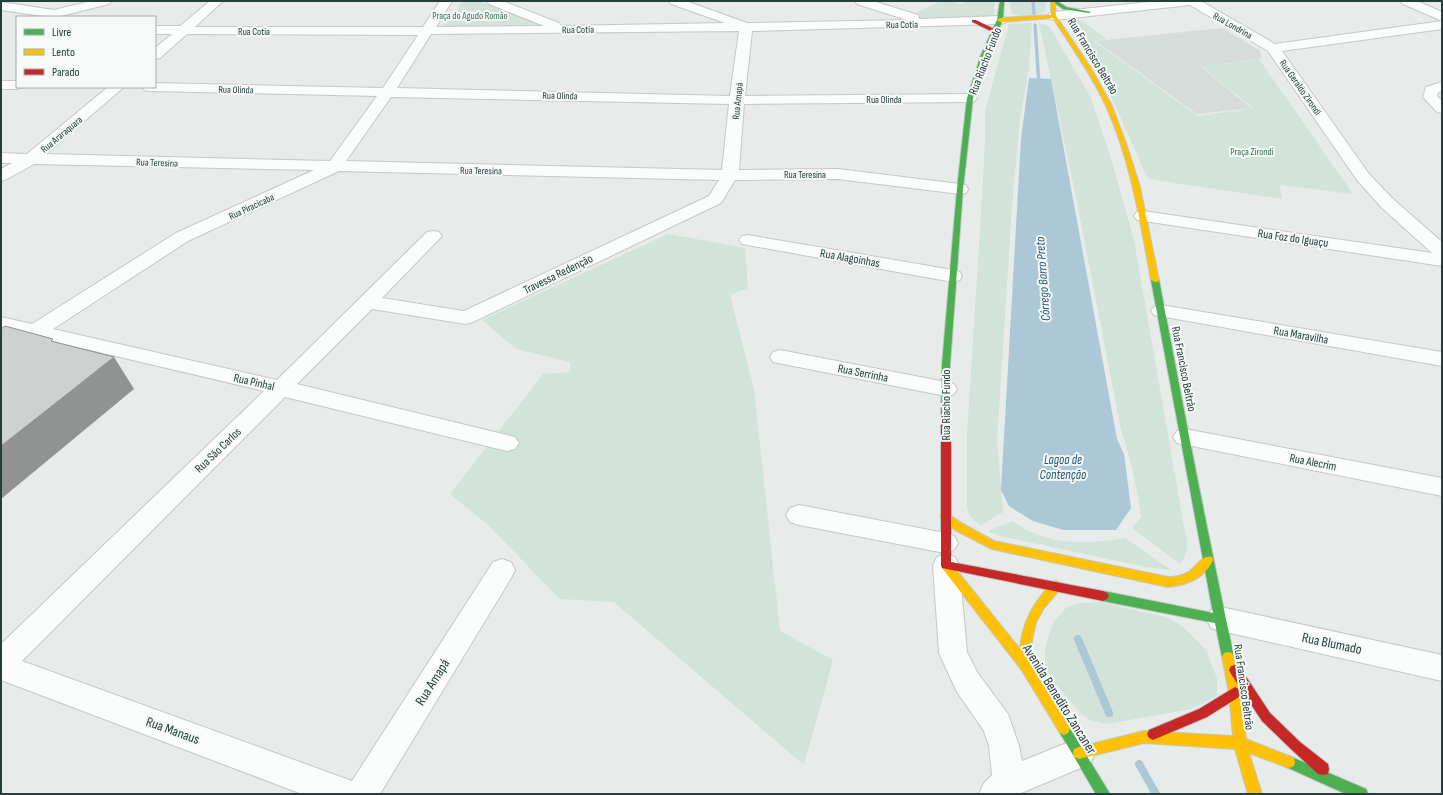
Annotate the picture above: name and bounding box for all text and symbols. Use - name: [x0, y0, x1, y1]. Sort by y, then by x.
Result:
- park label: Praça do Agudo Romão: [432, 10, 508, 22]
- street label: Rua Londrina: [1211, 10, 1254, 42]
- street label: Rua Francisco Beltrão: [1064, 15, 1121, 97]
- legend: [16, 16, 156, 88]
- street label: Rua Cotia: [886, 19, 918, 31]
- street label: Rua Cotia: [562, 24, 594, 36]
- text: Livre: [52, 25, 72, 40]
- street label: Rua Riacho Fundo: [966, 25, 1005, 97]
- street label: Rua Cotia: [238, 26, 270, 38]
- text: Lento: [52, 45, 75, 60]
- street label: Rua Geraldo Zirondi: [1277, 58, 1324, 118]
- text: Parado: [52, 65, 79, 80]
- street label: Rua Amapá: [730, 82, 746, 120]
- street label: Rua Olinda: [218, 84, 254, 96]
- street label: Rua Olinda: [542, 90, 578, 102]
- street label: Rua Olinda: [866, 94, 902, 106]
- street label: Rua Araraquara: [38, 114, 85, 156]
- park label: Praça Zirondi: [1230, 146, 1274, 158]
- street label: Rua Teresina: [136, 156, 178, 170]
- street label: Rua Teresina: [460, 165, 502, 177]
- street label: Rua Teresina: [784, 169, 826, 181]
- street label: Rua Piracicaba: [227, 191, 276, 223]
- street label: Rua Foz do Iguaçu: [1257, 226, 1329, 251]
- water label: Córrego Barro Preto: [1032, 236, 1054, 322]
- street label: Rua Alagoinhas: [819, 246, 881, 271]
- street label: Travessa Redenção: [521, 251, 595, 298]
- street label: Rua Maravilha: [1272, 323, 1330, 348]
- street label: Rua Francisco Beltrão: [1168, 325, 1199, 413]
- street label: Rua Serrinha: [836, 361, 890, 386]
- street label: Rua Riacho Fundo: [939, 369, 954, 440]
- street label: Rua Pinhal: [232, 371, 276, 394]
- street label: Rua São Carlos: [192, 424, 245, 476]
- street label: Rua Alecrim: [1288, 451, 1338, 474]
- water label: Lagoa de Contenção: [1040, 452, 1087, 483]
- street label: Rua Blumado: [1300, 629, 1364, 658]
- street label: Avenida Benedito Zancaner: [1018, 640, 1100, 757]
- street label: Rua Francisco Beltrão: [1230, 643, 1257, 731]
- street label: Rua Amapá: [412, 656, 453, 709]
- street label: Rua Manaus: [144, 713, 202, 748]

